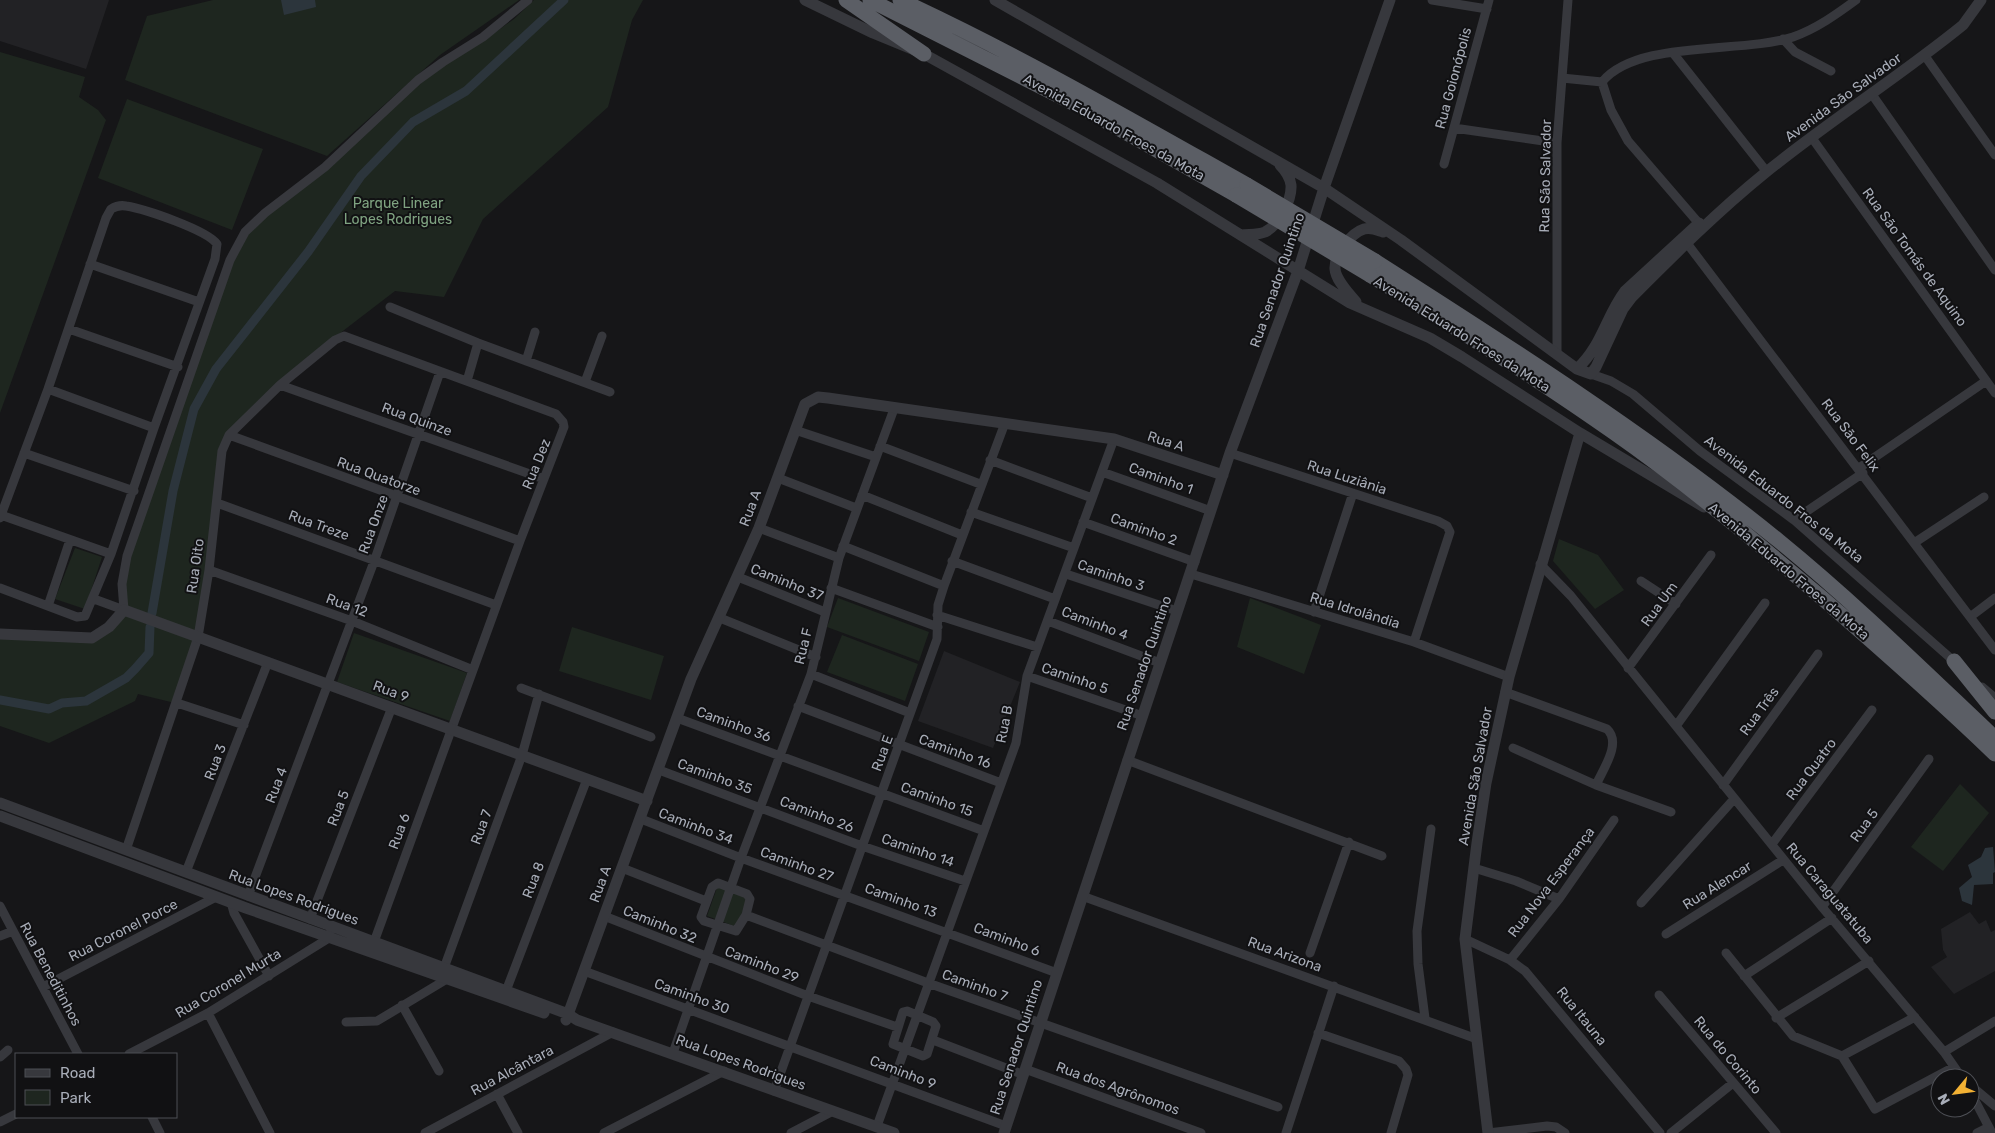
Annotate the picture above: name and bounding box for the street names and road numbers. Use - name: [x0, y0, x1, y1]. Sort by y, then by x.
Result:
- street label: Rua Goionópolis: [1432, 25, 1475, 131]
- street label: Avenida São Salvador: [1782, 49, 1906, 146]
- street label: Avenida Eduardo Froes da Mota: [1020, 70, 1207, 185]
- street label: Rua São Salvador: [1536, 119, 1555, 233]
- street label: Rua São Tomás de Aquino: [1859, 185, 1971, 330]
- street label: Rua Senador Quintino: [1246, 211, 1309, 350]
- street label: Avenida Eduardo Froes da Mota: [1370, 273, 1553, 396]
- street label: Rua São Felix: [1818, 396, 1884, 475]
- street label: Rua Quinze: [379, 399, 454, 440]
- street label: Rua A: [1145, 428, 1187, 456]
- street label: Avenida Eduardo Fros da Mota: [1701, 432, 1867, 567]
- street label: Rua Dez: [519, 436, 554, 492]
- street label: Rua Quatorze: [335, 453, 423, 500]
- street label: Rua Luziânia: [1305, 457, 1389, 498]
- street label: Caminho 1: [1126, 459, 1195, 498]
- street label: Rua A: [736, 487, 765, 529]
- street label: Rua Onze: [355, 492, 392, 556]
- street label: Avenida Eduardo Froes da Mota: [1705, 499, 1873, 644]
- street label: Rua Treze: [286, 507, 352, 544]
- street label: Caminho 2: [1108, 510, 1179, 549]
- street label: Rua Oito: [183, 538, 208, 595]
- street label: Caminho 3: [1075, 556, 1147, 595]
- street label: Caminho 37: [748, 560, 826, 605]
- street label: Rua Um: [1638, 579, 1681, 630]
- street label: Rua Idrolândia: [1308, 589, 1402, 632]
- street label: Rua 12: [324, 590, 370, 621]
- street label: Rua Senador Quintino: [1113, 594, 1176, 733]
- street label: Caminho 4: [1059, 603, 1131, 644]
- street label: Rua F: [791, 626, 816, 666]
- street label: Caminho 5: [1039, 659, 1111, 698]
- street label: Rua 9: [371, 677, 411, 706]
- street label: Rua Três: [1736, 684, 1783, 739]
- street label: Caminho 36: [694, 703, 773, 746]
- street label: Rua B: [993, 704, 1016, 744]
- street label: Avenida São Salvador: [1455, 705, 1496, 847]
- street label: Caminho 16: [916, 731, 993, 772]
- street label: Rua E: [868, 733, 897, 774]
- street label: Rua Quatro: [1783, 735, 1840, 804]
- street label: Rua 3: [201, 742, 230, 783]
- street label: Caminho 35: [675, 755, 754, 798]
- street label: Rua 4: [262, 764, 291, 806]
- street label: Caminho 15: [898, 779, 975, 820]
- street label: Rua 5: [324, 788, 353, 829]
- street label: Caminho 26: [777, 793, 856, 836]
- street label: Caminho 34: [656, 804, 736, 849]
- street label: Rua 5: [1847, 805, 1882, 845]
- street label: Rua 7: [467, 807, 496, 847]
- street label: Rua 6: [385, 811, 414, 852]
- street label: Rua Nova Esperança: [1504, 824, 1598, 941]
- street label: Caminho 14: [879, 830, 957, 871]
- street label: Rua Caraguatatuba: [1783, 839, 1877, 947]
- street label: Caminho 27: [758, 843, 836, 886]
- street label: Rua Alencar: [1680, 857, 1756, 913]
- street label: Rua 8: [519, 859, 548, 901]
- street label: Rua A: [586, 863, 615, 905]
- street label: Rua Lopes Rodrigues: [226, 866, 361, 929]
- street label: Caminho 13: [862, 880, 939, 921]
- street label: Rua Coronel Porce: [66, 896, 181, 965]
- street label: Caminho 32: [620, 902, 699, 947]
- street label: Rua Beneditinhos: [16, 919, 85, 1029]
- street label: Caminho 6: [971, 919, 1042, 960]
- street label: Rua Arizona: [1245, 933, 1324, 976]
- street label: Caminho 29: [722, 943, 801, 986]
- street label: Rua Coronel Murta: [172, 945, 284, 1022]
- street label: Caminho 7: [940, 966, 1010, 1005]
- street label: Caminho 30: [652, 975, 732, 1018]
- street label: Rua Senador Quintino: [987, 977, 1046, 1117]
- street label: Rua Itauna: [1553, 984, 1610, 1049]
- street label: Rua do Corinto: [1690, 1013, 1765, 1098]
- street label: Rua Lopes Rodrigues: [673, 1031, 808, 1094]
- street label: Rua Alcântara: [468, 1042, 556, 1099]
- street label: Caminho 9: [867, 1052, 938, 1093]
- street label: Rua dos Agrônomos: [1054, 1058, 1182, 1119]

